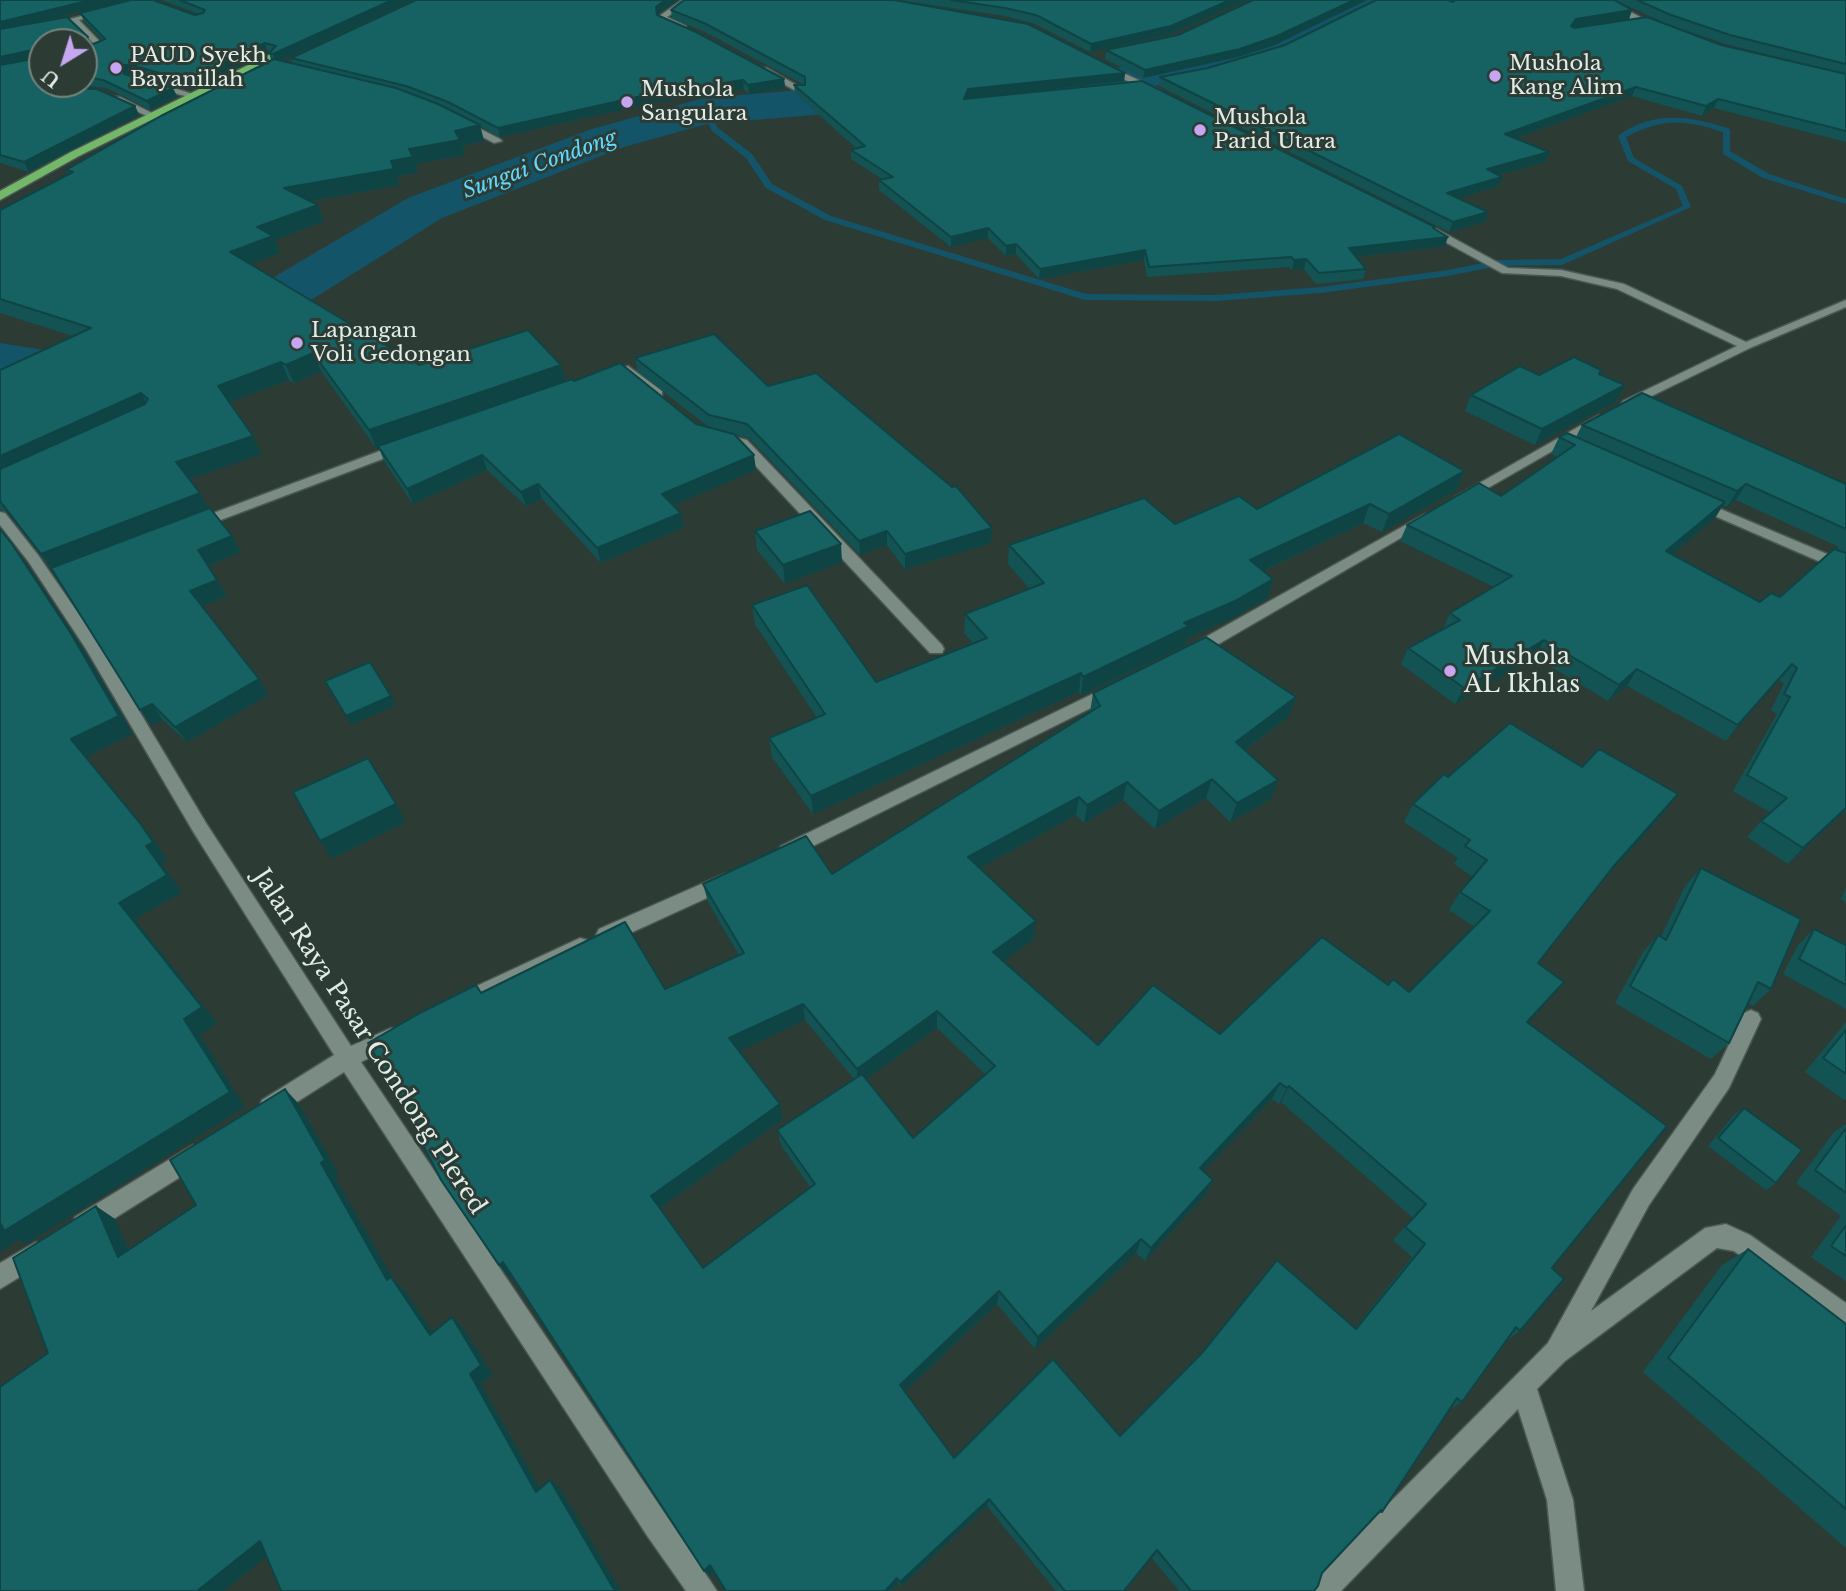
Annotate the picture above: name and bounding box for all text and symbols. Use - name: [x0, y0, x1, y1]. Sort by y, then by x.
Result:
- north arrow: [28, 28, 98, 98]
- place label: PAUD Syekh Bayanillah: [130, 43, 267, 93]
- place label: Mushola Kang Alim: [1509, 51, 1623, 101]
- marker: PAUD Syekh Bayanillah: [108, 60, 124, 76]
- text: U: [37, 64, 65, 93]
- marker: Mushola Kang Alim: [1487, 68, 1503, 84]
- place label: Mushola Sangulara: [641, 77, 747, 127]
- marker: Mushola Sangulara: [619, 94, 635, 110]
- place label: Mushola Parid Utara: [1214, 105, 1336, 155]
- marker: Mushola Parid Utara: [1192, 122, 1208, 138]
- water label: Sungai Condong: [460, 125, 620, 205]
- place label: Lapangan Voli Gedongan: [311, 318, 471, 368]
- marker: Lapangan Voli Gedongan: [289, 335, 305, 351]
- place label: Mushola AL Ikhlas: [1464, 643, 1580, 699]
- marker: Mushola AL Ikhlas: [1442, 663, 1458, 679]
- street label: Jalan Raya Pasar Condong Plered: [246, 864, 492, 1220]

